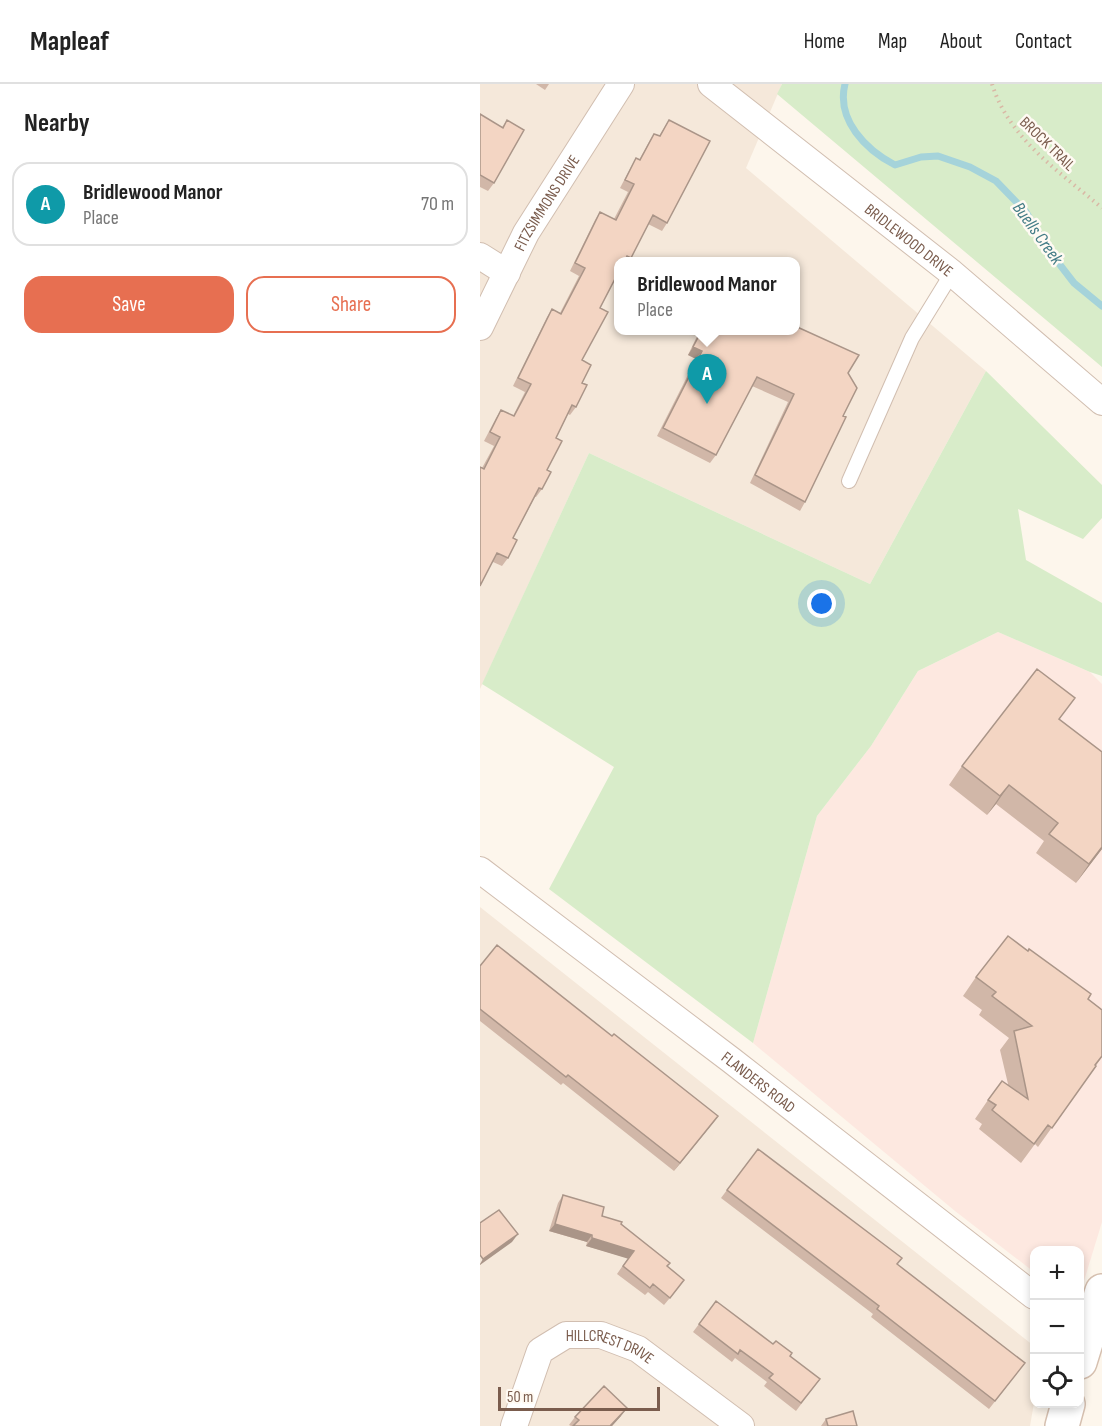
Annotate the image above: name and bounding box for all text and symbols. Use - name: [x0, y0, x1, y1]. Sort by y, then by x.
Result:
- text: Mapleaf: [30, 25, 109, 58]
- text: Home: [804, 29, 845, 54]
- text: Map: [878, 29, 907, 54]
- text: About: [940, 29, 982, 54]
- text: Contact: [1015, 29, 1072, 54]
- text: Nearby: [24, 108, 90, 139]
- street label: BROCK TRAIL: [1015, 113, 1079, 175]
- street label: FITZSIMMONS DRIVE: [511, 152, 584, 254]
- text: Bridlewood Manor: [83, 179, 223, 206]
- text: A: [41, 192, 50, 216]
- text: 70 m: [421, 192, 454, 216]
- water label: Buells Creek: [1008, 198, 1068, 270]
- street label: BRIDLEWOOD DRIVE: [860, 200, 956, 281]
- text: Place: [83, 206, 119, 230]
- popup: [614, 257, 800, 335]
- text: Bridlewood Manor: [637, 271, 777, 298]
- button: Save: [24, 276, 234, 333]
- button: Share: [246, 276, 456, 333]
- text: Place: [637, 298, 673, 322]
- pin: A: [688, 354, 726, 404]
- your location: [807, 589, 836, 618]
- street label: FLANDERS ROAD: [717, 1048, 799, 1118]
- map controls: [1030, 1246, 1084, 1408]
- button: +: [1030, 1246, 1084, 1300]
- button: −: [1030, 1300, 1084, 1354]
- street label: HILLCREST DRIVE: [566, 1327, 657, 1369]
- button: locate: [1030, 1354, 1084, 1408]
- scale bar: [498, 1384, 660, 1412]
- text: 50 m: [507, 1388, 533, 1407]

